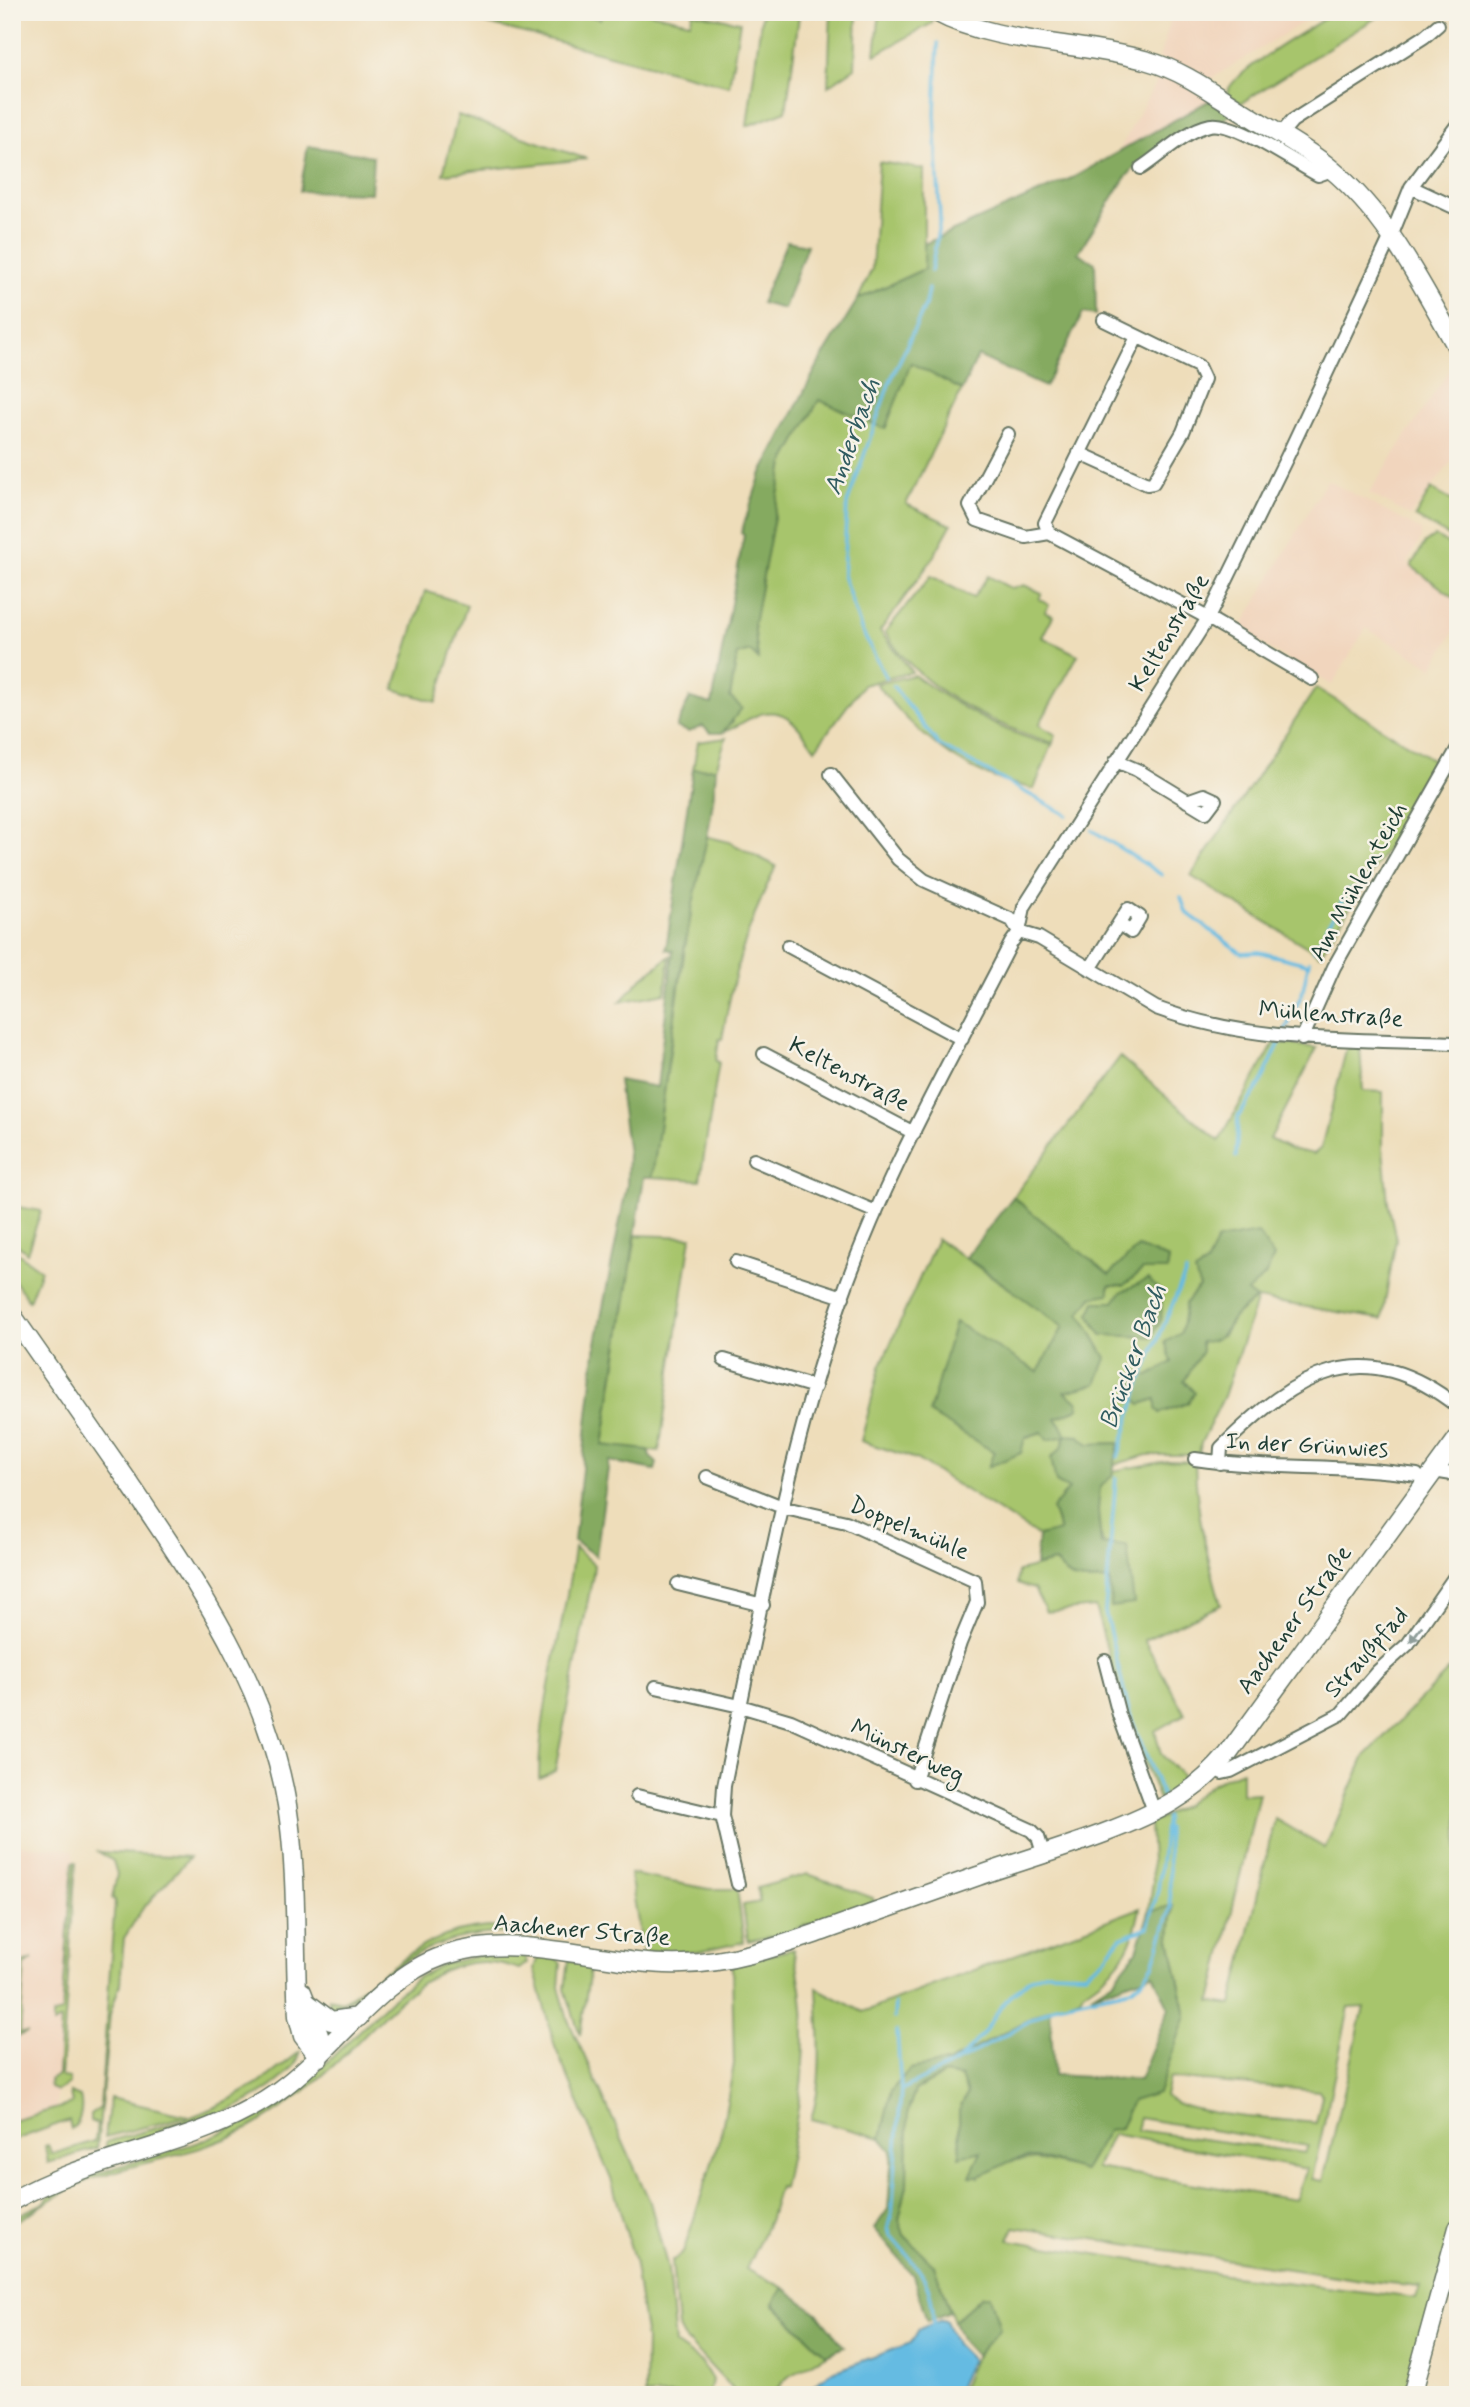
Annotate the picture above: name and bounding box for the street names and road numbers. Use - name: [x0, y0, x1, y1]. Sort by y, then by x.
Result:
- street label: Keltenstraße: [1123, 568, 1218, 698]
- street label: Am Mühlenteich: [1303, 797, 1415, 967]
- street label: Mühlenstraße: [1258, 994, 1404, 1036]
- street label: Keltenstraße: [783, 1030, 915, 1120]
- street label: In der Grünwies: [1225, 1426, 1389, 1466]
- street label: Doppelmühle: [844, 1490, 974, 1568]
- street label: Aachener Straße: [1230, 1539, 1360, 1701]
- street label: Straußpfad: [1318, 1601, 1416, 1705]
- street label: Münsterweg: [844, 1712, 969, 1794]
- street label: Aachener Straße: [493, 1908, 672, 1954]

